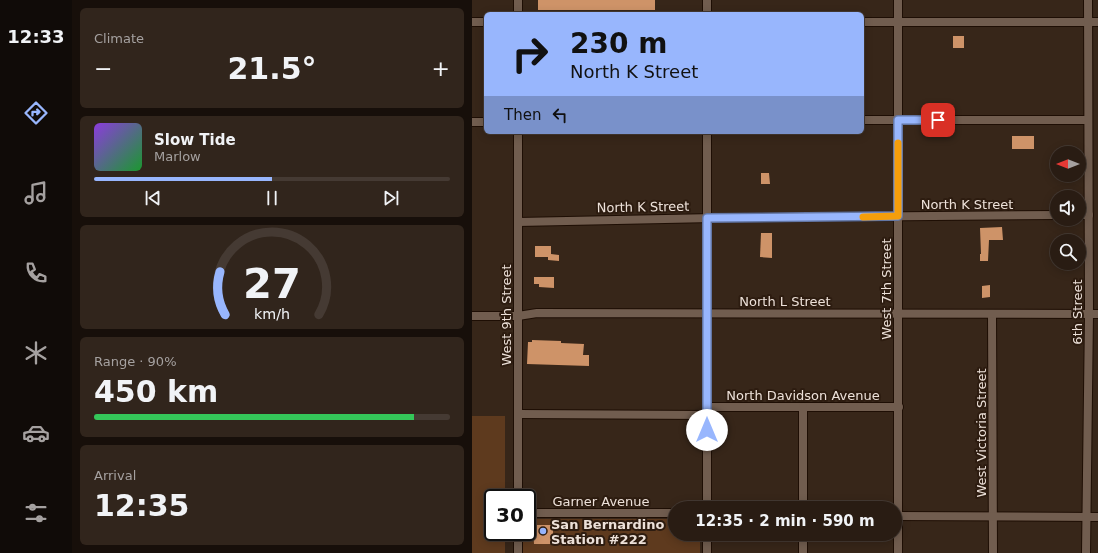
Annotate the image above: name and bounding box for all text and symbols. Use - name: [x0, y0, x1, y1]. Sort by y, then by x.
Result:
- text: 12:33: [7, 26, 65, 47]
- text: 230 m: [570, 27, 667, 60]
- icon: right: [504, 28, 556, 80]
- text: Climate: [94, 31, 144, 46]
- text: 21.5°: [227, 51, 317, 86]
- text: −: [94, 56, 112, 81]
- text: +: [432, 56, 450, 81]
- text: North K Street: [570, 61, 698, 82]
- icon: directions: [22, 99, 50, 127]
- pin: [921, 103, 955, 137]
- icon: left: [549, 104, 571, 126]
- text: Then: [504, 106, 541, 124]
- icon: arrive: [927, 109, 949, 131]
- text: Slow Tide: [154, 131, 236, 149]
- north arrow: [1050, 146, 1086, 182]
- map controls: [1050, 146, 1086, 270]
- text: Marlow: [154, 149, 201, 164]
- icon: music: [22, 179, 50, 207]
- icon: previous: [142, 187, 164, 209]
- icon: pause: [261, 187, 283, 209]
- icon: next: [380, 187, 402, 209]
- button: sound: [1050, 190, 1086, 226]
- street label: North K Street: [921, 197, 1013, 212]
- street label: North K Street: [597, 199, 689, 215]
- button: search: [1050, 234, 1086, 270]
- street label: West 7th Street: [879, 238, 894, 340]
- text: 27: [243, 258, 301, 307]
- icon: phone: [22, 259, 50, 287]
- street label: West 9th Street: [499, 264, 514, 366]
- street label: 6th Street: [1070, 279, 1085, 345]
- street label: North L Street: [739, 294, 831, 309]
- text: km/h: [254, 305, 290, 321]
- icon: climate: [22, 339, 50, 367]
- text: Range · 90%: [94, 354, 177, 369]
- street label: West Victoria Street: [974, 368, 989, 498]
- text: 450 km: [94, 374, 218, 409]
- street label: North Davidson Avenue: [726, 388, 880, 403]
- position arrow: [686, 409, 728, 451]
- icon: car: [22, 419, 50, 447]
- text: Arrival: [94, 468, 136, 483]
- text: 12:35: [94, 488, 190, 523]
- speed limit sign: 30: [484, 489, 536, 541]
- street label: Garner Avenue: [552, 494, 650, 509]
- icon: filters: [22, 499, 50, 527]
- text: 12:35 · 2 min · 590 m: [695, 512, 875, 530]
- place label: San Bernardino Station #222: [551, 517, 665, 547]
- marker: San Bernardino Station #222: [538, 526, 548, 536]

